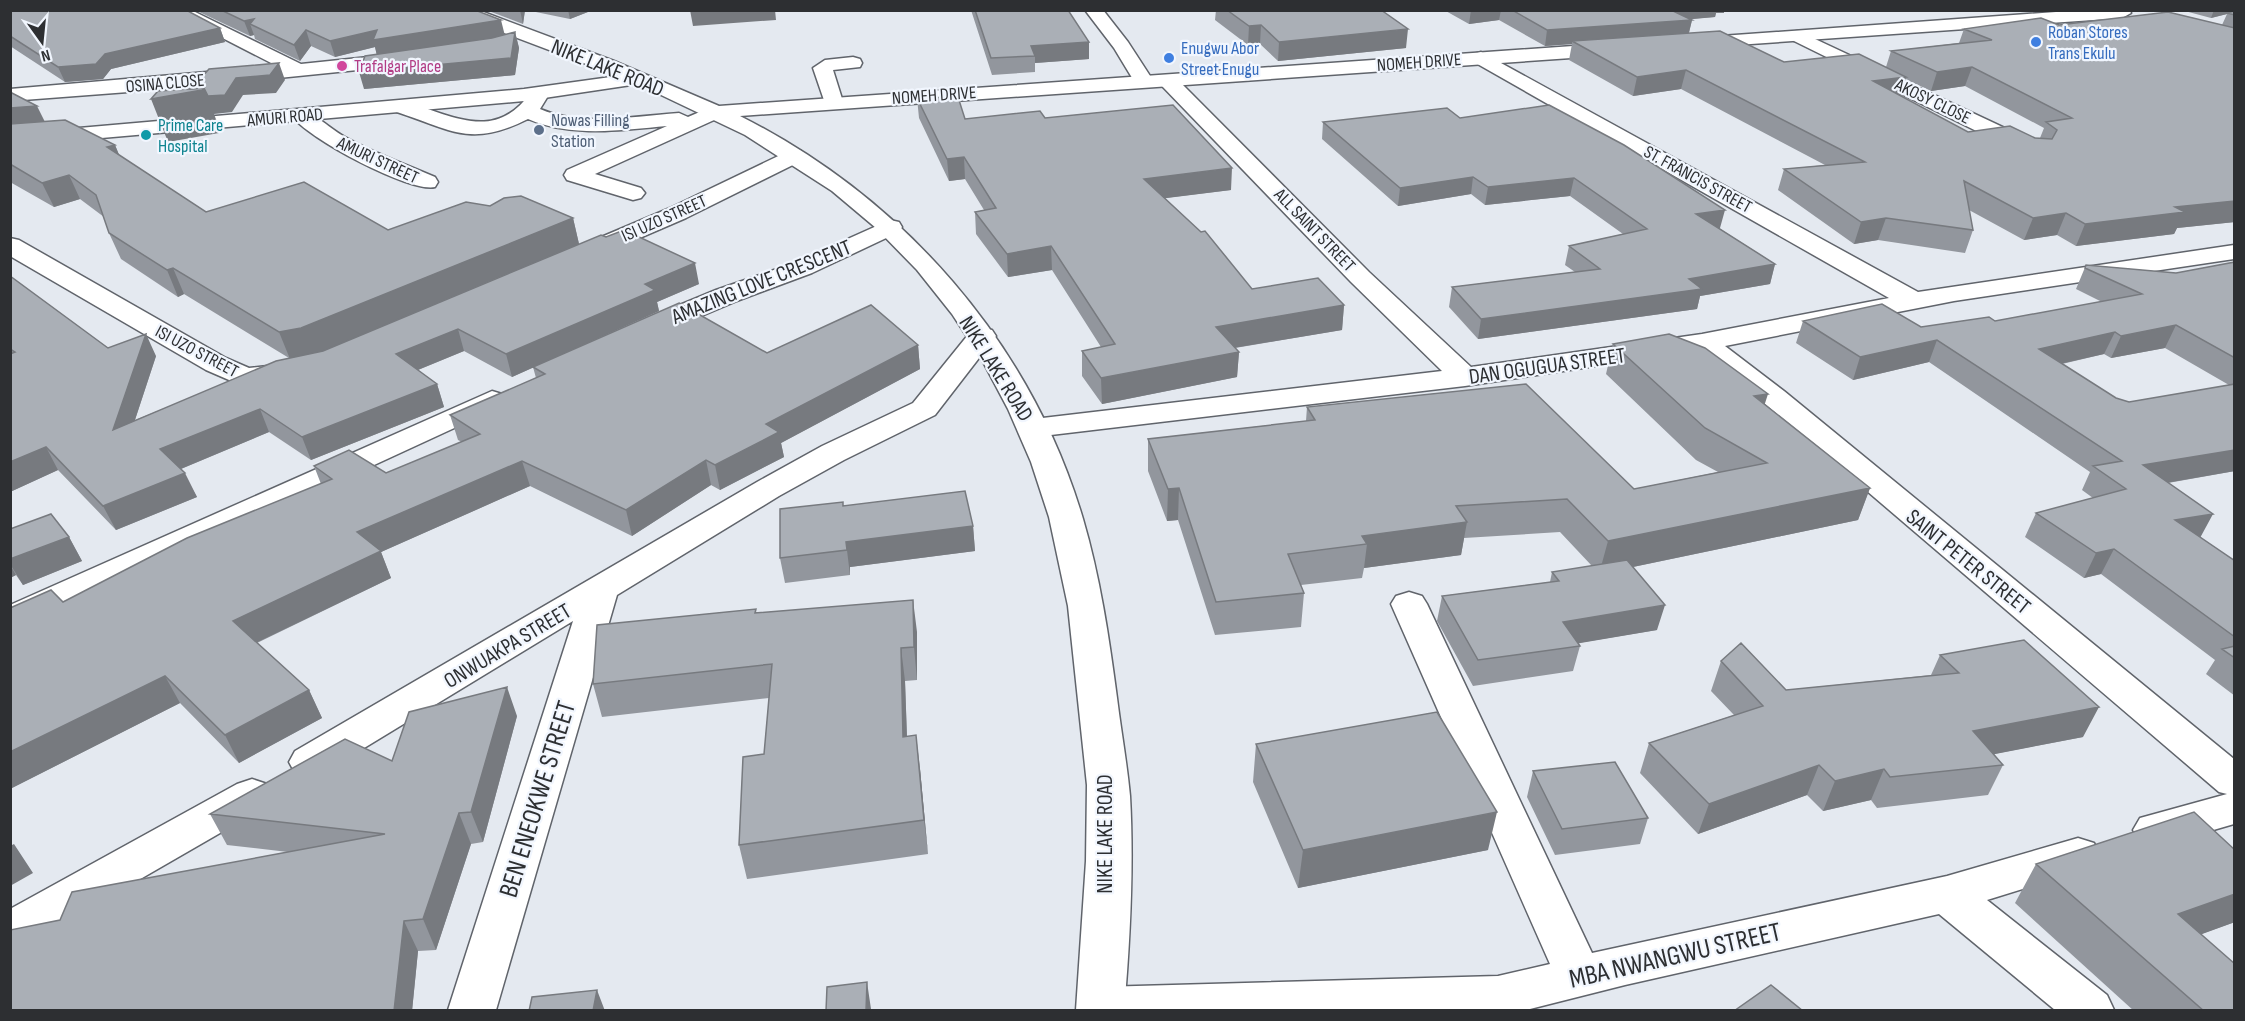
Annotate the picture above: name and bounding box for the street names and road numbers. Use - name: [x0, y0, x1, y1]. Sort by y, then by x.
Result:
- street label: NIKE LAKE ROAD: [547, 34, 668, 103]
- street label: NOMEH DRIVE: [1376, 49, 1462, 76]
- street label: OSINA CLOSE: [125, 70, 205, 97]
- street label: AKOSY CLOSE: [1891, 74, 1974, 129]
- street label: NOMEH DRIVE: [891, 82, 977, 109]
- street label: AMURI ROAD: [245, 104, 324, 131]
- street label: AMURI STREET: [333, 132, 422, 188]
- street label: ST. FRANCIS STREET: [1640, 141, 1755, 218]
- street label: ALL SAINT STREET: [1269, 184, 1360, 276]
- street label: ISI UZO STREET: [618, 190, 710, 247]
- street label: AMAZING LOVE CRESCENT: [667, 234, 856, 331]
- street label: NIKE LAKE ROAD: [953, 311, 1039, 427]
- street label: ISI UZO STREET: [152, 321, 242, 382]
- street label: DAN OGUGUA STREET: [1467, 342, 1627, 391]
- street label: SAINT PETER STREET: [1900, 504, 2036, 621]
- street label: ONWUAKPA STREET: [439, 598, 576, 695]
- street label: BEN ENEOKWE STREET: [493, 697, 583, 901]
- street label: NIKE LAKE ROAD: [1092, 774, 1119, 894]
- street label: MBA NWANGWU STREET: [1566, 916, 1784, 996]

